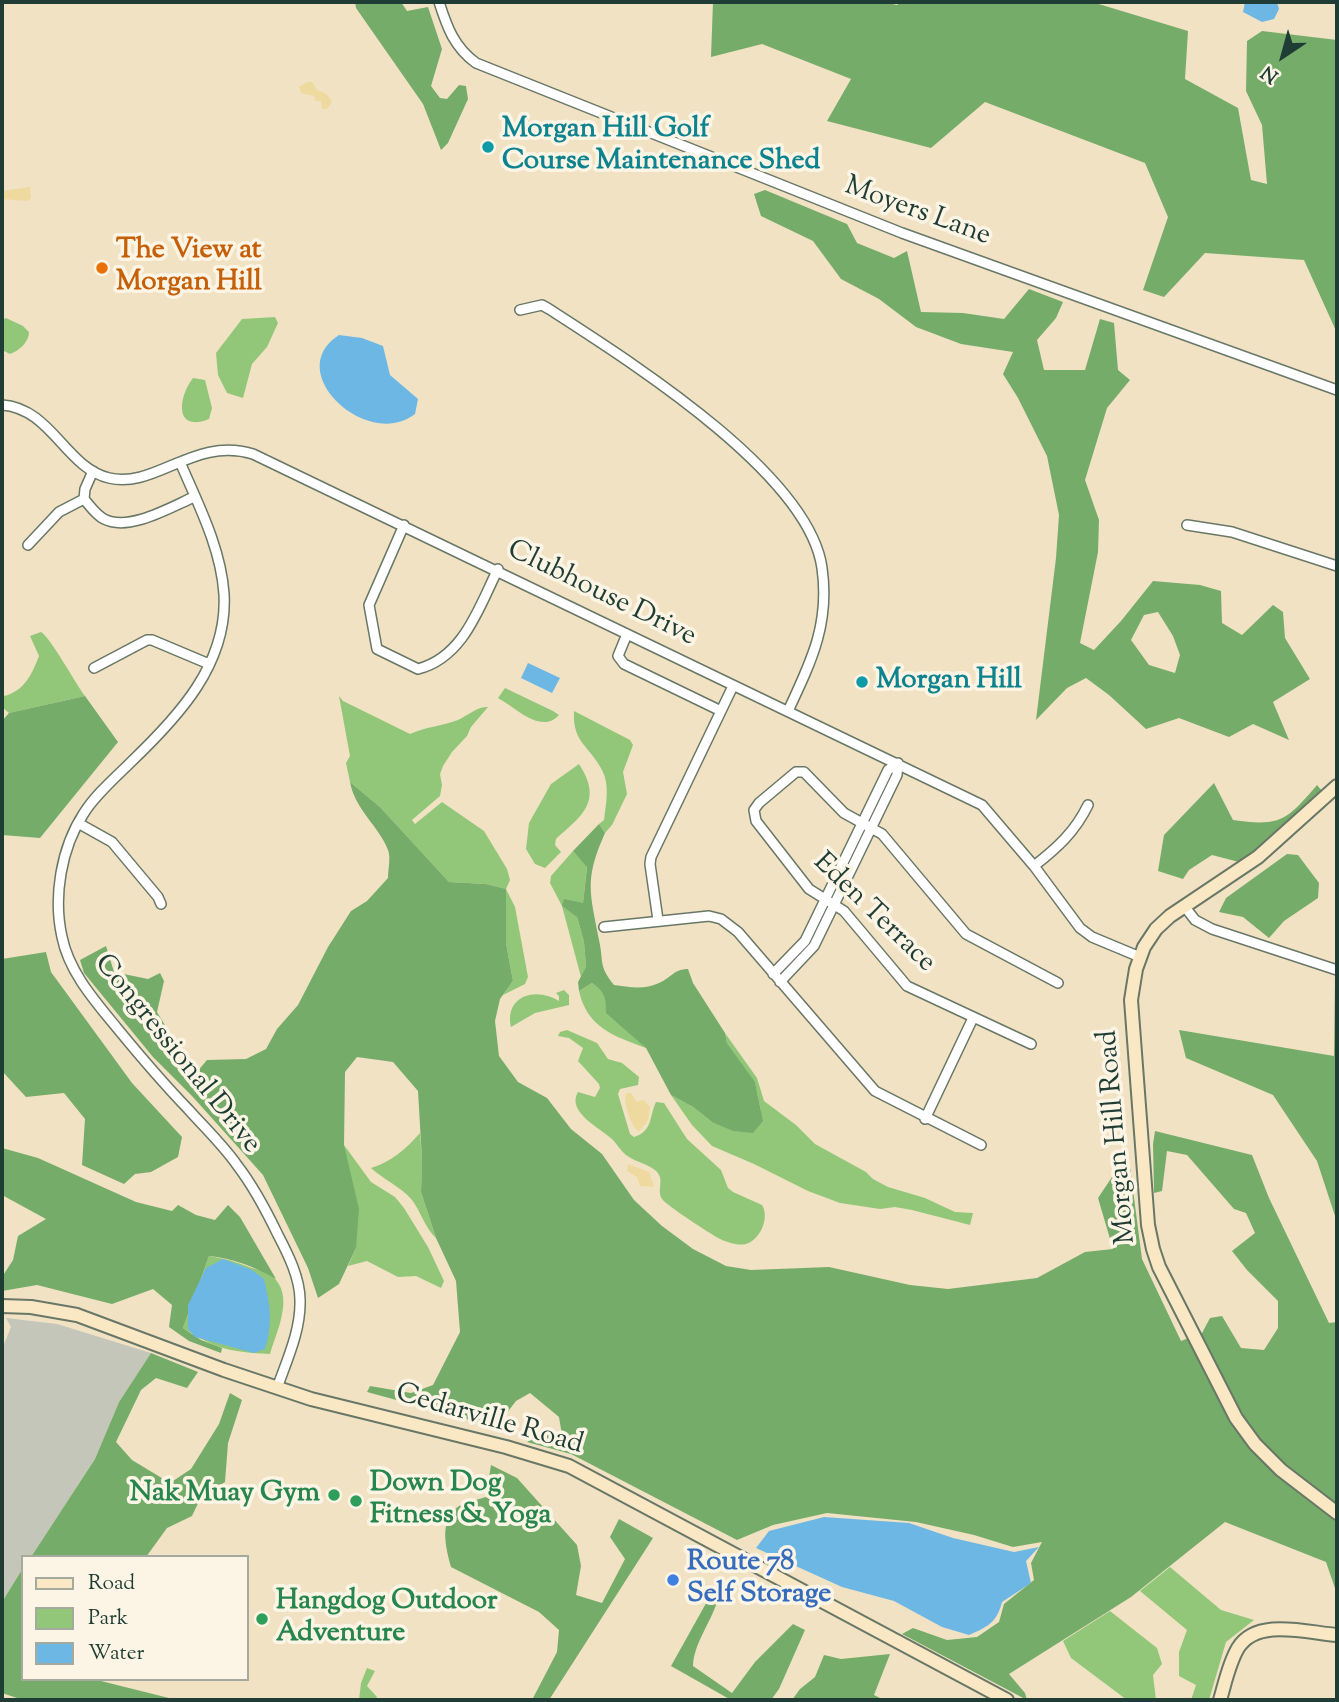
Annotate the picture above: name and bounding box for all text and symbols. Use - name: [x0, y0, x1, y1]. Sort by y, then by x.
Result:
- north arrow: [1248, 21, 1318, 91]
- text: N: [1256, 58, 1284, 89]
- place label: Morgan Hill Golf Course Maintenance Shed: [502, 114, 820, 180]
- marker: Morgan Hill Golf Course Maintenance Shed: [480, 139, 496, 155]
- street label: Moyers Lane: [839, 171, 995, 255]
- place label: The View at Morgan Hill: [116, 235, 262, 301]
- marker: The View at Morgan Hill: [94, 260, 110, 276]
- street label: Clubhouse Drive: [501, 535, 701, 655]
- place label: Morgan Hill: [876, 665, 1022, 699]
- marker: Morgan Hill: [854, 674, 870, 690]
- street label: Eden Terrace: [805, 847, 941, 981]
- street label: Congressional Drive: [85, 949, 267, 1161]
- street label: Morgan Hill Road: [1093, 1029, 1145, 1245]
- street label: Cedarville Road: [391, 1378, 587, 1464]
- place label: Down Dog Fitness & Yoga: [370, 1468, 551, 1534]
- place label: Nak Muay Gym: [130, 1478, 320, 1512]
- marker: Nak Muay Gym: [326, 1487, 342, 1503]
- marker: Down Dog Fitness & Yoga: [348, 1493, 364, 1509]
- place label: Route 78 Self Storage: [687, 1547, 831, 1613]
- legend: [21, 1555, 248, 1681]
- text: Road: [88, 1569, 135, 1599]
- marker: Route 78 Self Storage: [665, 1572, 681, 1588]
- place label: Hangdog Outdoor Adventure: [276, 1586, 498, 1652]
- text: Park: [88, 1604, 128, 1634]
- marker: Hangdog Outdoor Adventure: [254, 1611, 270, 1627]
- text: Water: [88, 1639, 144, 1669]

